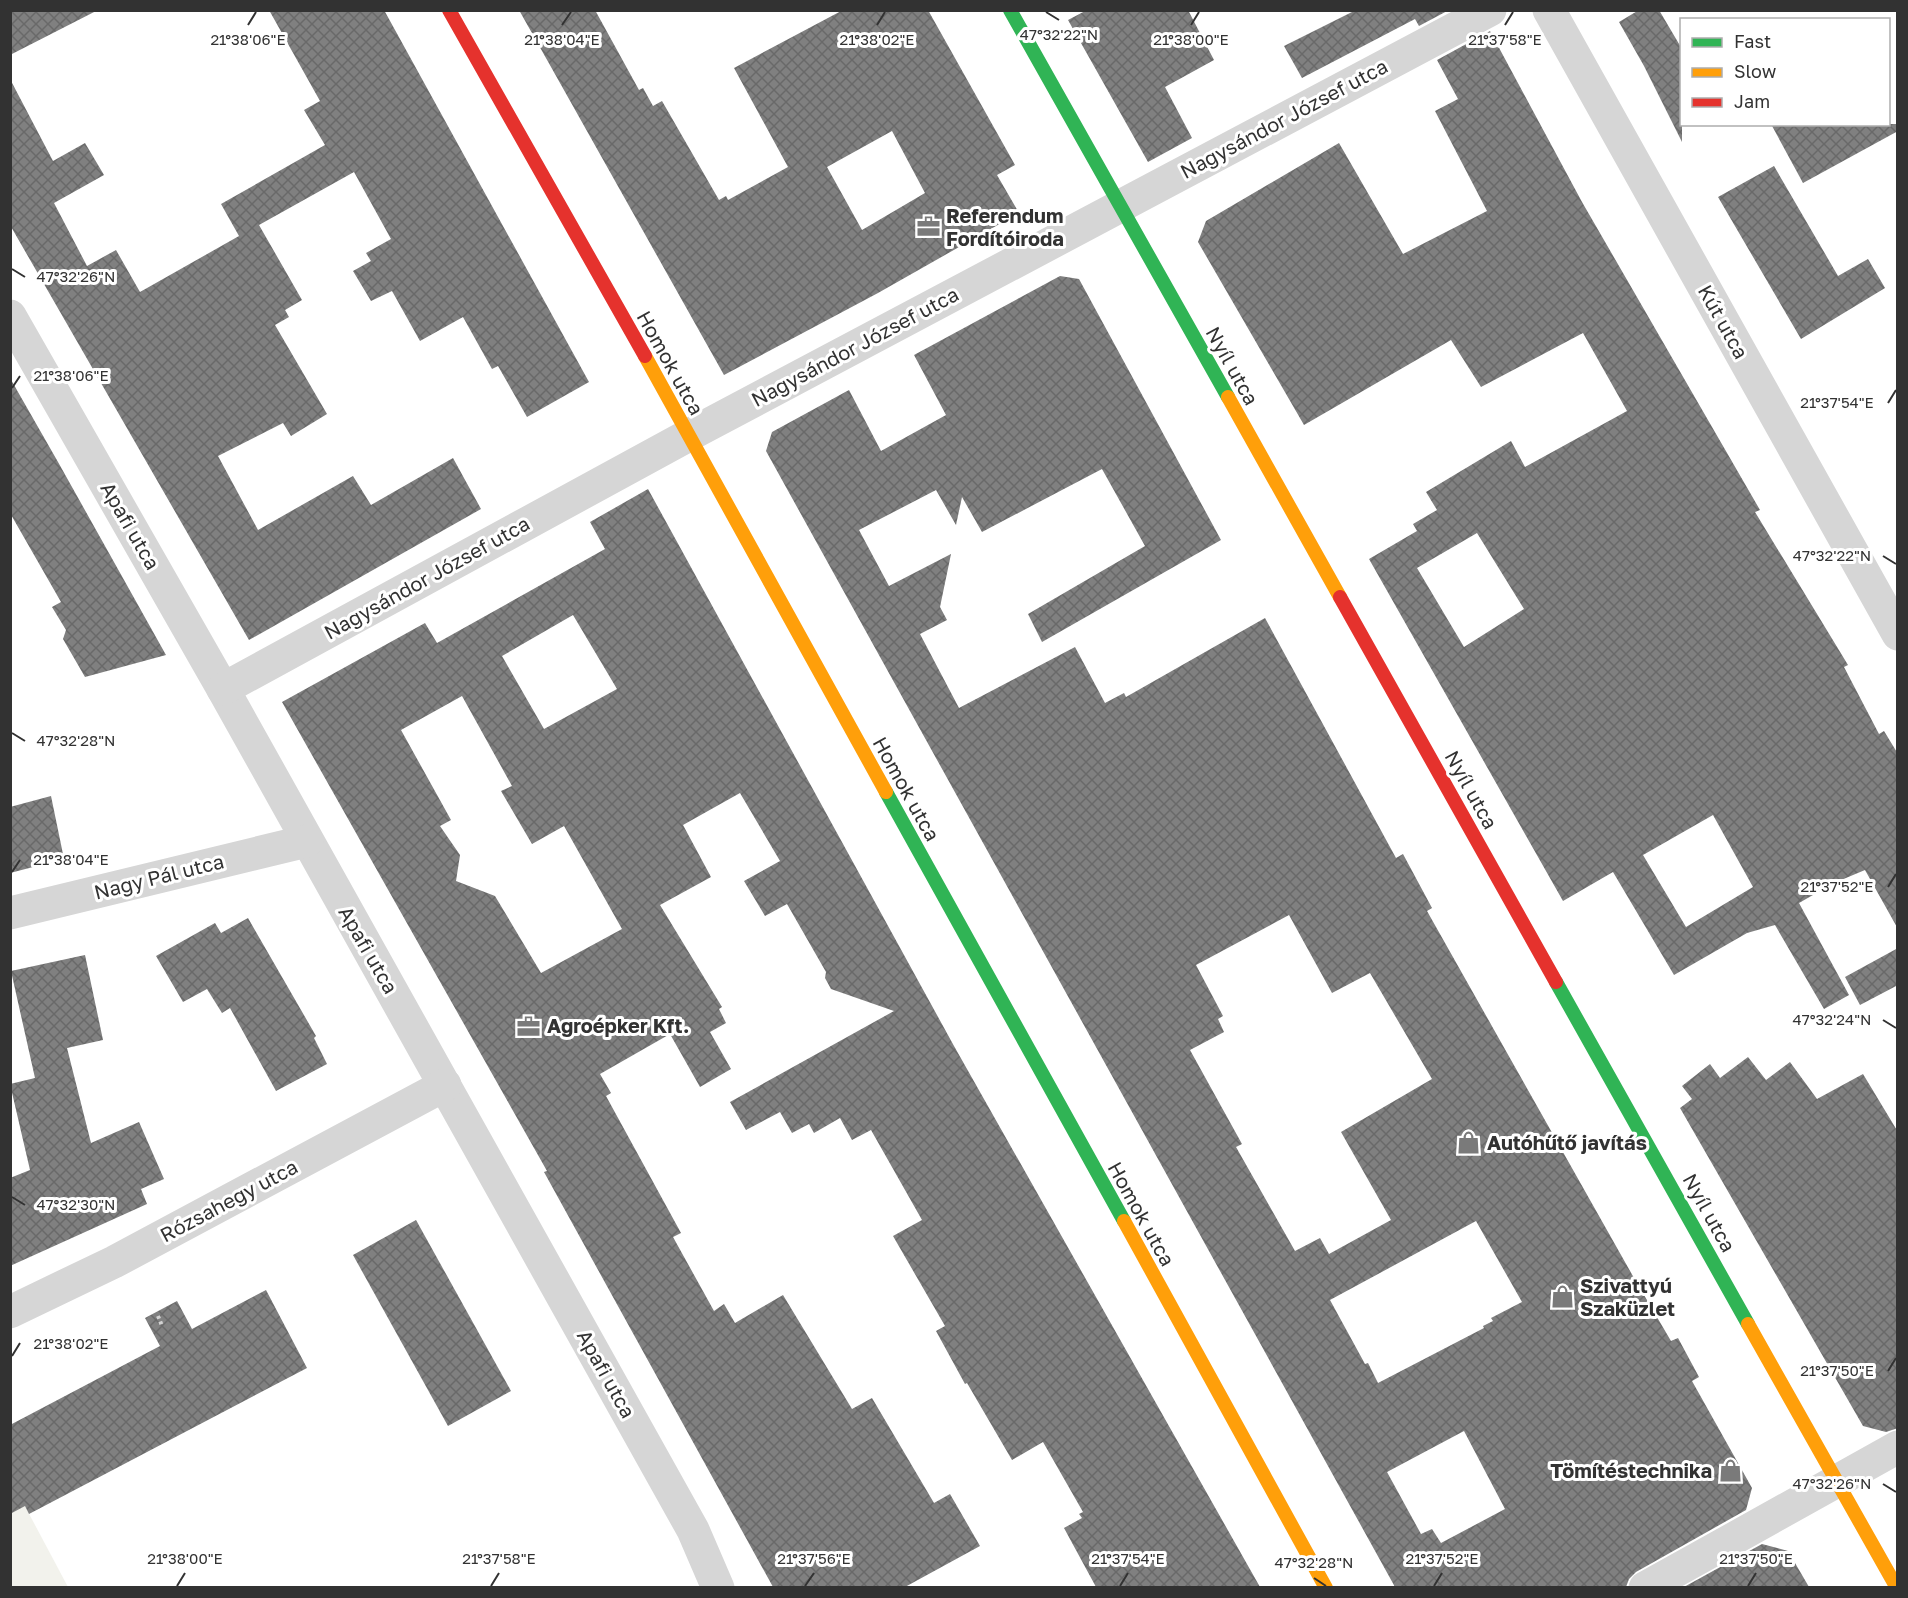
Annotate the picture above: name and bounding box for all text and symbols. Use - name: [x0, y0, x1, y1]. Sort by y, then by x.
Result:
- legend: [1680, 18, 1890, 126]
- text: 47°32'22"N: [1020, 25, 1098, 43]
- text: 21°38'06"E: [210, 30, 286, 48]
- text: 21°38'04"E: [524, 30, 600, 48]
- text: 21°38'02"E: [840, 30, 914, 48]
- text: 21°38'00"E: [1153, 30, 1229, 48]
- text: 21°37'58"E: [1468, 30, 1542, 48]
- text: Fast: [1734, 30, 1771, 52]
- street label: Nagysándor József utca: [1176, 53, 1391, 183]
- text: Slow: [1734, 60, 1777, 82]
- text: Jam: [1734, 90, 1770, 112]
- place label: Referendum Fordítóiroda: [946, 203, 1064, 250]
- office icon: Referendum Fordítóiroda: [915, 214, 941, 240]
- text: 47°32'26"N: [37, 267, 115, 285]
- street label: Kút utca: [1694, 280, 1754, 363]
- street label: Nagysándor József utca: [747, 281, 962, 411]
- street label: Homok utca: [632, 306, 709, 419]
- street label: Nyíl utca: [1202, 322, 1264, 409]
- text: 21°38'06"E: [33, 366, 109, 384]
- text: 21°37'54"E: [1800, 393, 1874, 411]
- street label: Apafi utca: [96, 478, 166, 573]
- street label: Nagysándor József utca: [320, 511, 533, 644]
- text: 47°32'22"N: [1793, 546, 1871, 564]
- text: 47°32'28"N: [37, 731, 115, 749]
- street label: Homok utca: [868, 732, 945, 845]
- street label: Nyíl utca: [1441, 746, 1503, 833]
- street label: Nagy Pál utca: [91, 848, 226, 904]
- text: 21°38'04"E: [33, 850, 109, 868]
- text: 21°37'52"E: [1800, 877, 1874, 895]
- street label: Apafi utca: [334, 902, 404, 997]
- text: 47°32'24"N: [1793, 1010, 1871, 1028]
- office icon: Agroépker Kft.: [516, 1013, 542, 1039]
- place label: Agroépker Kft.: [547, 1013, 689, 1037]
- shop icon: Autóhűtő javítás: [1456, 1130, 1482, 1156]
- place label: Autóhűtő javítás: [1487, 1130, 1647, 1154]
- street label: Rózsahegy utca: [156, 1154, 301, 1246]
- street label: Homok utca: [1103, 1157, 1180, 1270]
- street label: Nyíl utca: [1679, 1169, 1741, 1256]
- text: 47°32'30"N: [36, 1195, 116, 1213]
- place label: Szivattyú Szaküzlet: [1580, 1273, 1675, 1320]
- shop icon: Szivattyú Szaküzlet: [1549, 1284, 1575, 1310]
- street label: Apafi utca: [573, 1325, 641, 1422]
- text: 21°38'02"E: [34, 1334, 108, 1352]
- text: 21°37'50"E: [1800, 1361, 1874, 1379]
- place label: Tömítéstechnika: [1550, 1458, 1712, 1482]
- shop icon: Tömítéstechnika: [1717, 1458, 1743, 1484]
- text: 47°32'26"N: [1793, 1474, 1871, 1492]
- text: 21°38'00"E: [147, 1549, 223, 1567]
- text: 21°37'58"E: [462, 1549, 536, 1567]
- text: 21°37'56"E: [777, 1549, 851, 1567]
- text: 21°37'54"E: [1091, 1549, 1165, 1567]
- text: 21°37'52"E: [1405, 1549, 1479, 1567]
- text: 21°37'50"E: [1719, 1549, 1793, 1567]
- text: 47°32'28"N: [1275, 1553, 1353, 1571]

